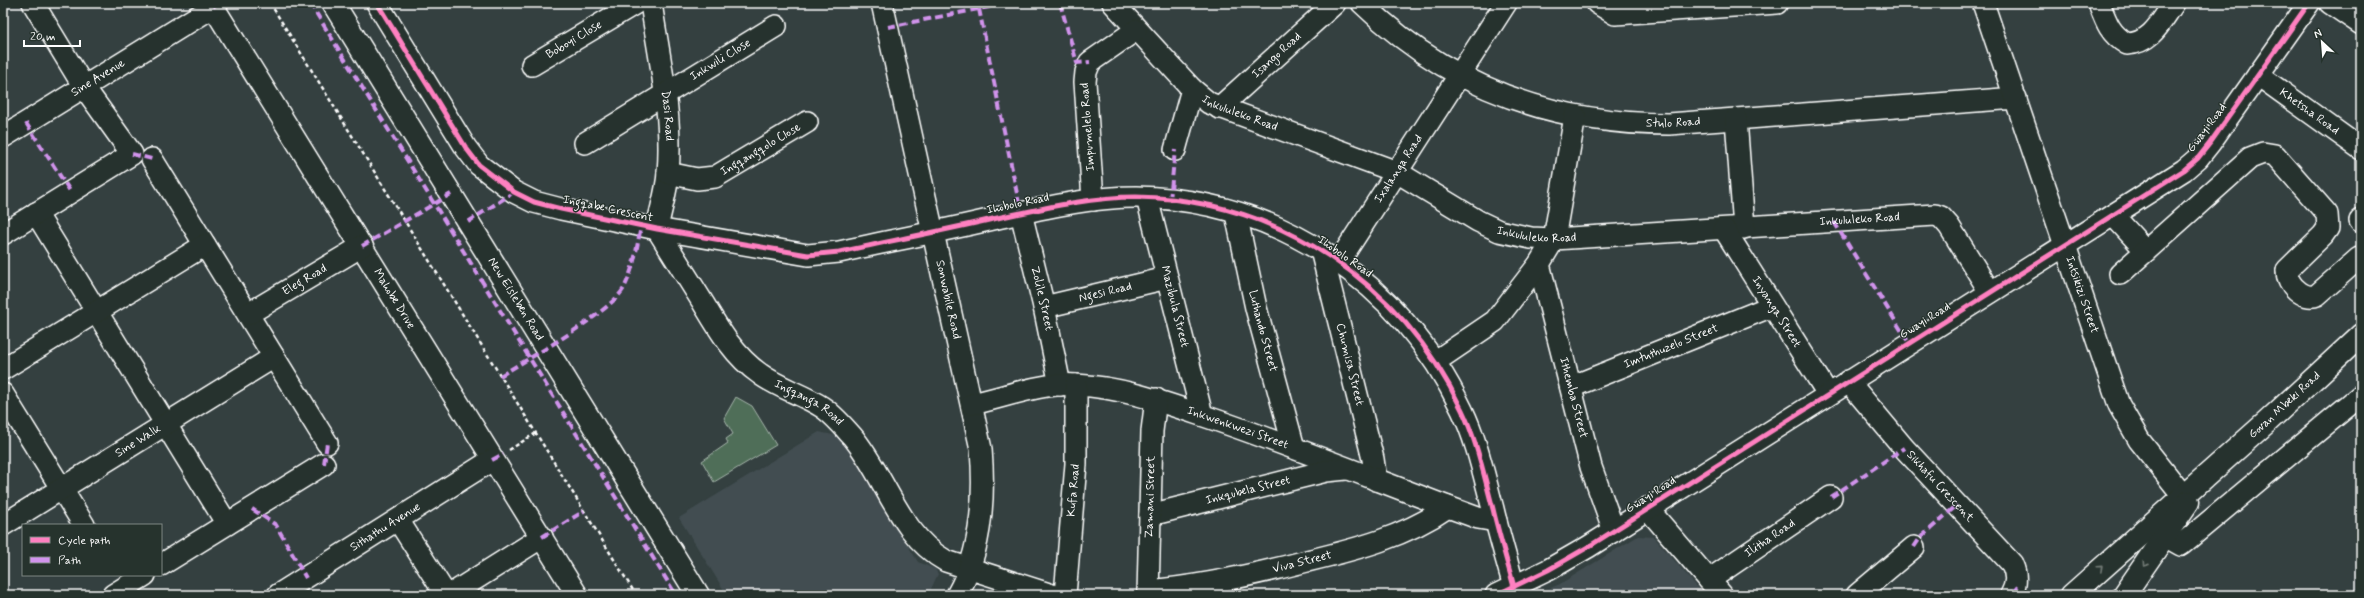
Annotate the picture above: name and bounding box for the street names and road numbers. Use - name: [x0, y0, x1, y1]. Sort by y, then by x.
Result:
- street label: Boboyi Close: [543, 17, 605, 63]
- street label: Isango Road: [1249, 29, 1305, 82]
- street label: Inkwili Close: [687, 35, 754, 85]
- street label: Sine Avenue: [68, 55, 128, 101]
- street label: Impumelelo Road: [1077, 82, 1099, 172]
- street label: Khetsha Road: [2276, 85, 2342, 139]
- street label: Dasi Road: [657, 90, 677, 141]
- street label: Inkululeko Road: [1198, 92, 1280, 135]
- street label: Gwayi Road: [2183, 100, 2231, 156]
- street label: Stulo Road: [1646, 114, 1701, 132]
- street label: Ingqangqolo Close: [718, 119, 804, 180]
- street label: Ixalanga Road: [1371, 132, 1427, 206]
- street label: Ihobolo Road: [985, 190, 1051, 218]
- street label: Ingqabe Crescent: [561, 192, 655, 227]
- street label: Inkululeko Road: [1819, 209, 1900, 230]
- street label: Inkululeko Road: [1495, 223, 1577, 247]
- street label: Ihobolo Road: [1314, 232, 1376, 282]
- street label: New Eisleben Road: [484, 254, 547, 344]
- street label: Intsikizi Street: [2061, 254, 2102, 336]
- street label: Sonwabile Road: [931, 259, 964, 341]
- street label: Eleg Road: [279, 261, 330, 300]
- street label: Mazibula Street: [1156, 264, 1193, 350]
- street label: Zolile Street: [1026, 265, 1057, 333]
- street label: Mahobe Drive: [369, 266, 419, 332]
- street label: Inyanga Street: [1748, 273, 1805, 351]
- street label: Ngesi Road: [1077, 279, 1134, 307]
- street label: Luthando Street: [1244, 289, 1281, 374]
- street label: Gwayi Road: [1896, 299, 1954, 343]
- street label: Imtuthuzelo Street: [1622, 320, 1721, 373]
- street label: Chumisa Street: [1332, 322, 1368, 408]
- street label: Ithemba Street: [1555, 355, 1591, 440]
- street label: Govan Mbeki Road: [2245, 368, 2324, 443]
- street label: Ingqanga Road: [771, 376, 847, 429]
- street label: Inkwenkwezi Street: [1185, 403, 1291, 453]
- street label: Sine Walk: [112, 421, 164, 461]
- street label: Sikhafu Crescent: [1902, 447, 1977, 526]
- street label: Zamani Street: [1141, 456, 1159, 538]
- street label: Kufa Road: [1064, 463, 1084, 517]
- street label: Inkqubela Street: [1204, 472, 1292, 509]
- street label: Gwayi Road: [1623, 473, 1679, 517]
- street label: Sithathu Avenue: [347, 499, 424, 556]
- street label: Ilitha Road: [1742, 515, 1799, 561]
- street label: Viva Street: [1271, 547, 1334, 577]

